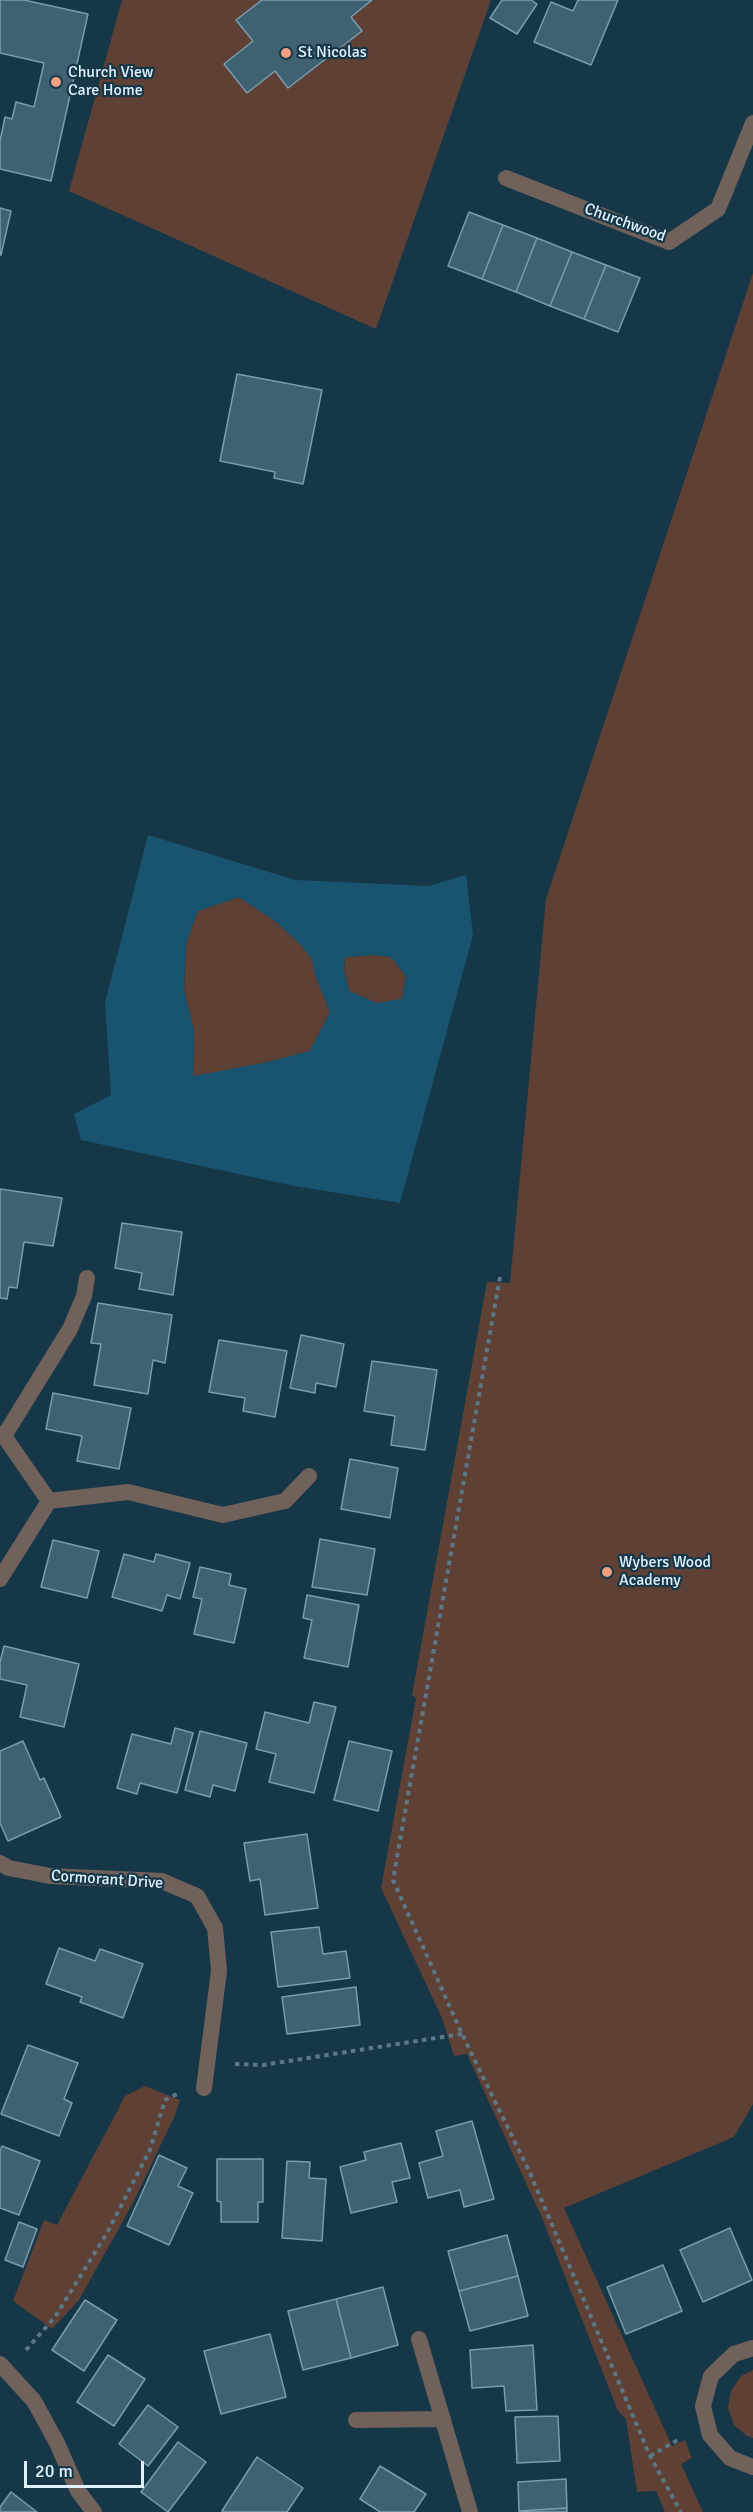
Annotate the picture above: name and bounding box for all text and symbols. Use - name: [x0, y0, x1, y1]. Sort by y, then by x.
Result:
- place label: St Nicolas: [298, 43, 367, 63]
- marker: St Nicolas: [279, 46, 293, 60]
- place label: Church View Care Home: [68, 63, 153, 101]
- marker: Church View Care Home: [49, 75, 63, 89]
- street label: Churchwood: [582, 199, 668, 247]
- place label: Wybers Wood Academy: [619, 1553, 711, 1591]
- marker: Wybers Wood Academy: [600, 1565, 614, 1579]
- street label: Cormorant Drive: [50, 1867, 164, 1893]
- scale bar: [27, 2449, 147, 2487]
- text: 20 m: [35, 2460, 73, 2482]

